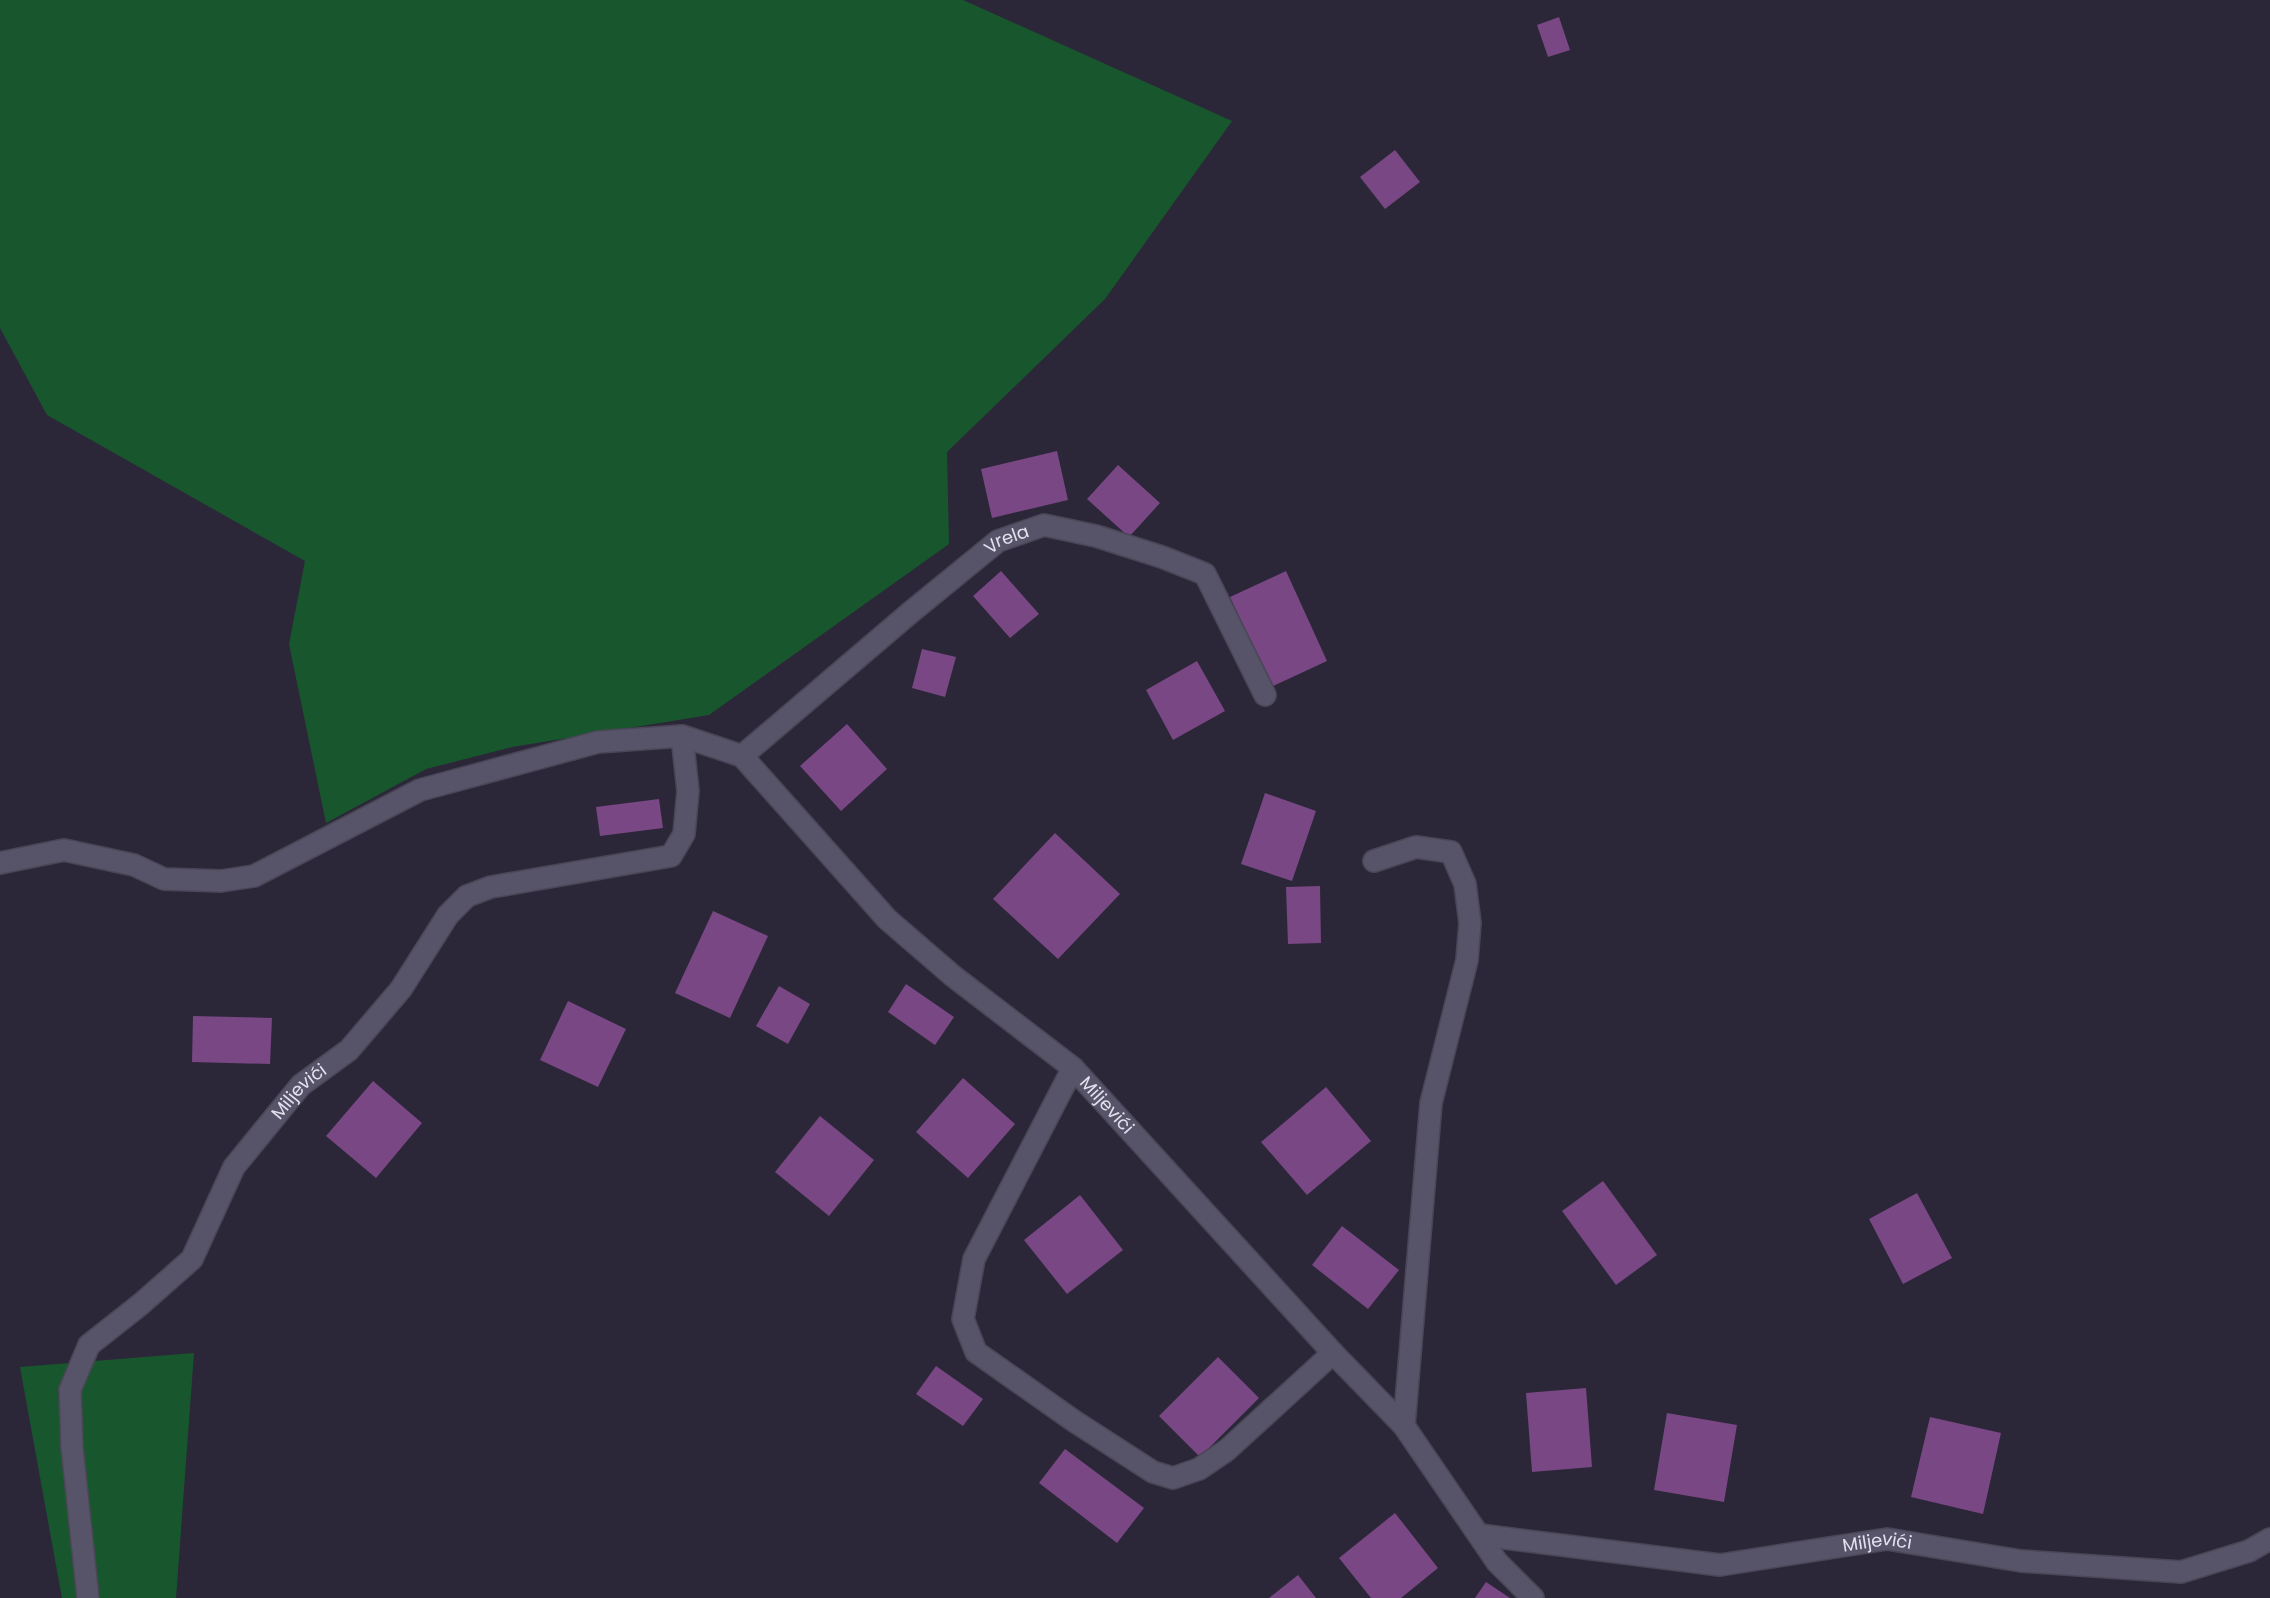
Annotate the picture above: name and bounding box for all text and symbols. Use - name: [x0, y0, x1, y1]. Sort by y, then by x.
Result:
- street label: Vrela: [978, 518, 1032, 560]
- street label: Miljevići: [265, 1057, 331, 1124]
- street label: Miljevići: [1074, 1071, 1140, 1139]
- street label: Miljevići: [1841, 1525, 1914, 1558]

